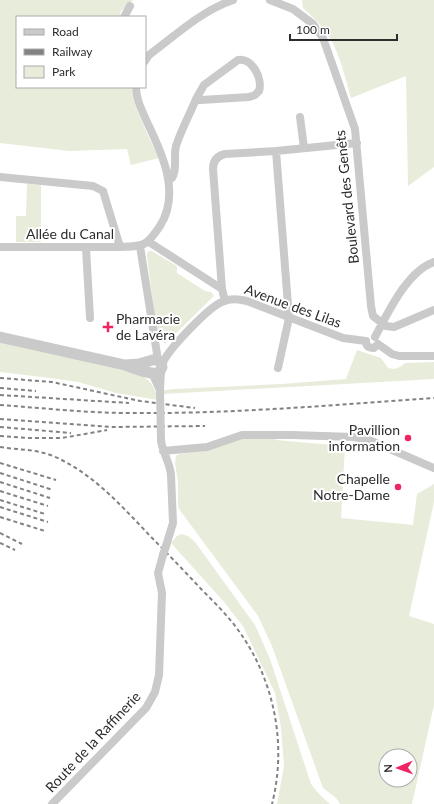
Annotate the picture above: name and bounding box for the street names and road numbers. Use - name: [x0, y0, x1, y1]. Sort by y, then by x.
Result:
- street label: Boulevard des Genêts: [331, 129, 362, 265]
- street label: Allée du Canal: [26, 225, 114, 242]
- street label: Avenue des Lilas: [242, 280, 344, 331]
- street label: Route de la Raffinerie: [42, 688, 144, 796]

